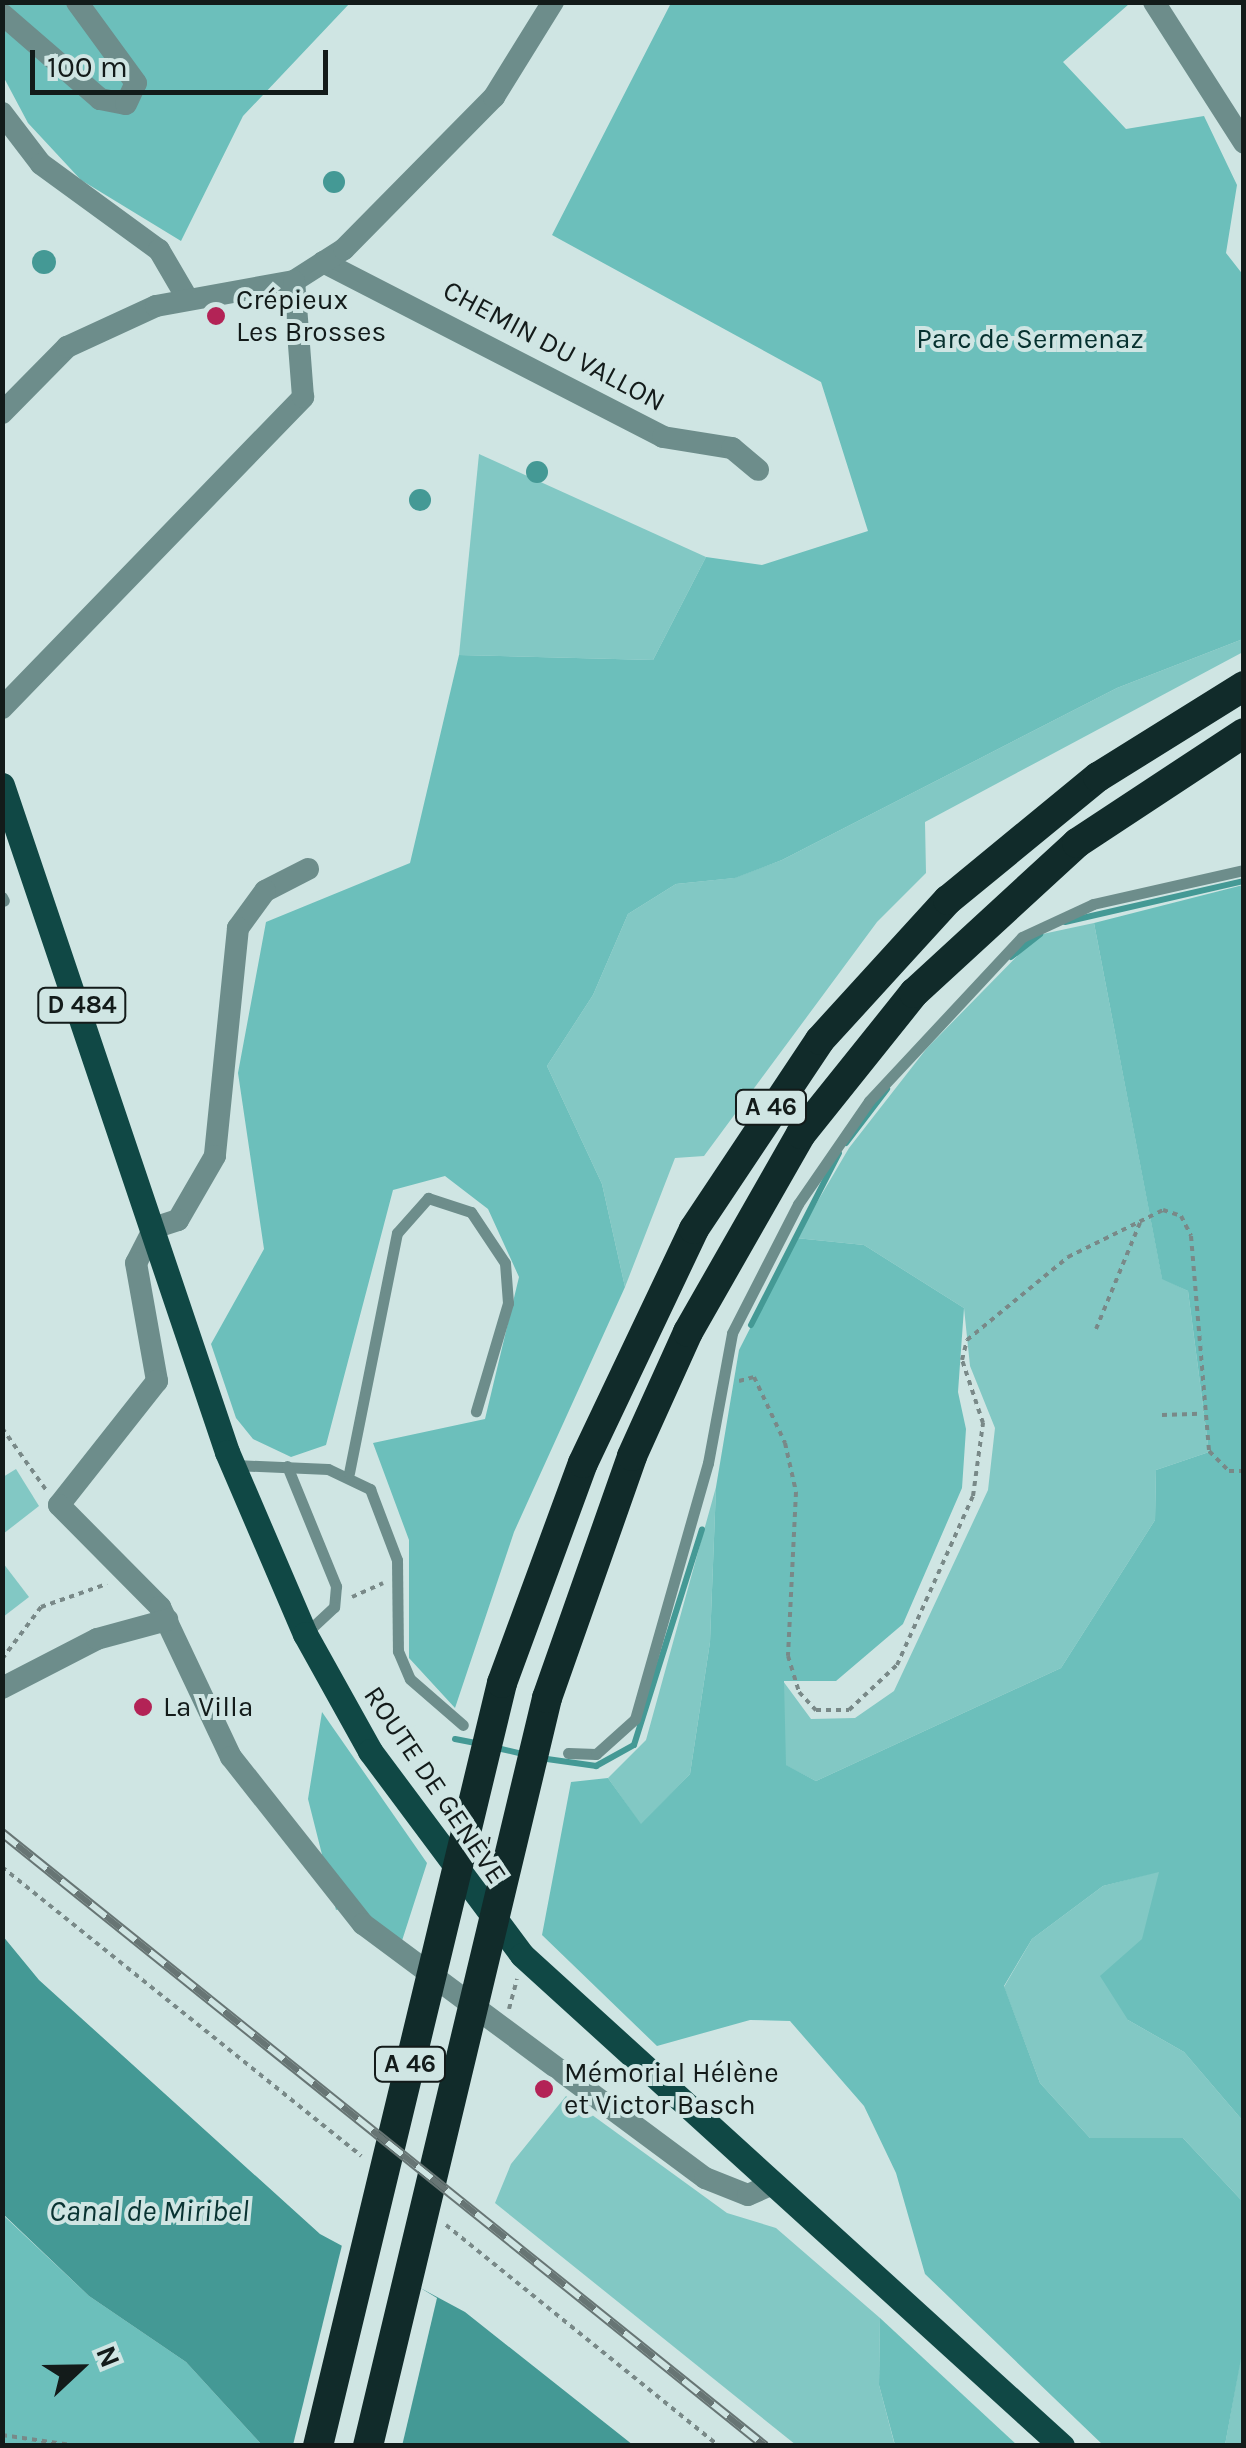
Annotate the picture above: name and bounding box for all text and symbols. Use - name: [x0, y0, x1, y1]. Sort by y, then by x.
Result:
- scale bar: [35, 30, 332, 92]
- text: 100 m: [47, 49, 128, 85]
- street label: CHEMIN DU VALLON: [437, 273, 671, 419]
- place label: Crépieux Les Brosses: [236, 283, 386, 349]
- marker: Crépieux Les Brosses: [205, 305, 227, 327]
- park label: Parc de Sermenaz: [916, 322, 1144, 356]
- road number: D 484: [37, 985, 127, 1025]
- road number: A 46: [734, 1087, 808, 1127]
- street label: ROUTE DE GENÈVE: [357, 1680, 513, 1890]
- place label: La Villa: [163, 1690, 253, 1724]
- marker: La Villa: [132, 1696, 154, 1718]
- road number: A 46: [372, 2044, 448, 2084]
- place label: Mémorial Hélène et Victor Basch: [564, 2056, 779, 2122]
- marker: Mémorial Hélène et Victor Basch: [533, 2078, 555, 2100]
- water label: Canal de Miribel: [49, 2193, 249, 2229]
- north arrow: [30, 2318, 130, 2418]
- text: N: [89, 2341, 127, 2372]

